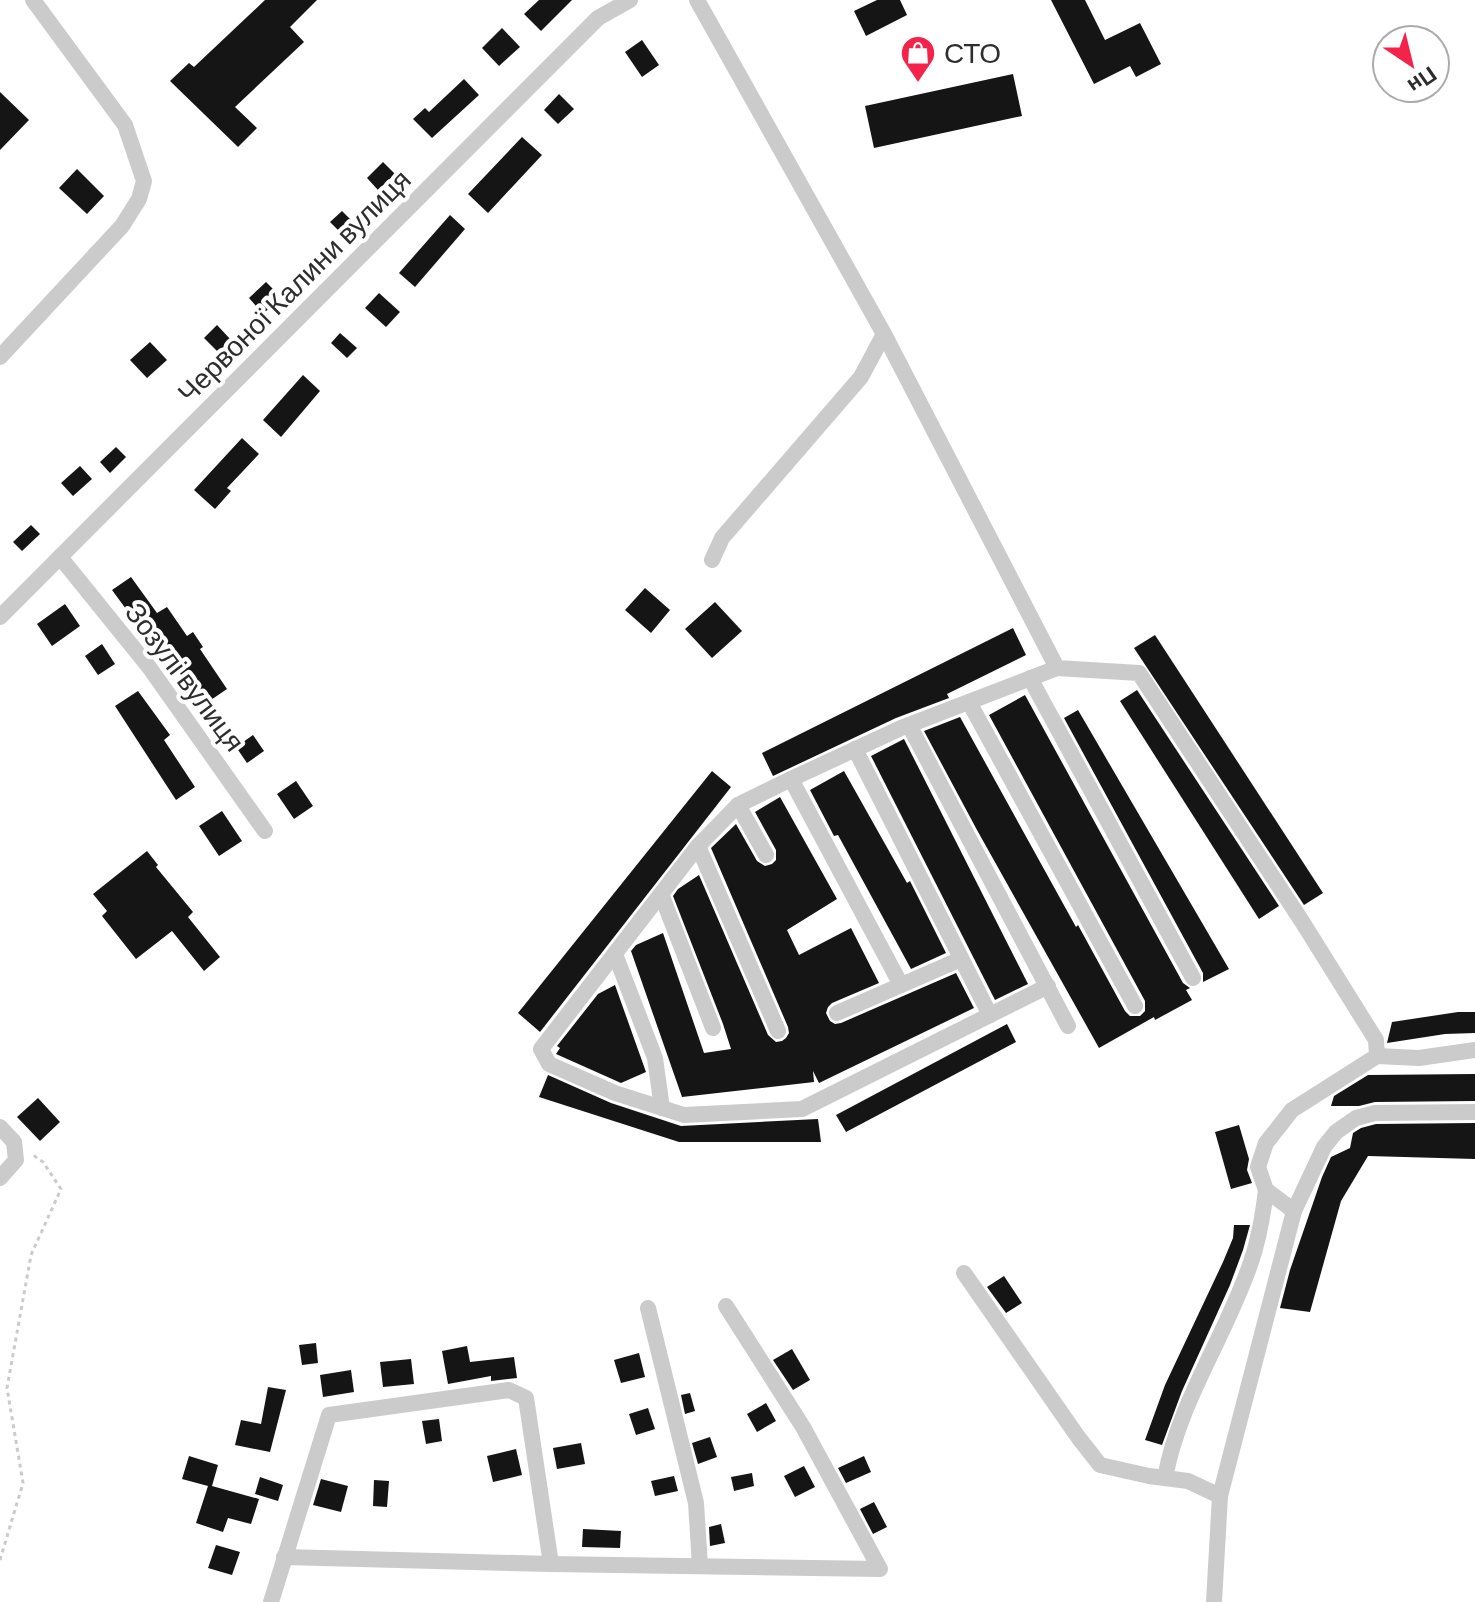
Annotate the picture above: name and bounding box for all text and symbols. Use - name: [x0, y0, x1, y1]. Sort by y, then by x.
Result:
- north arrow: [1371, 24, 1451, 104]
- shop icon: СТО: [899, 34, 937, 84]
- place label: СТО: [944, 35, 1001, 69]
- text: Пн: [1404, 62, 1442, 100]
- street label: Червоної Калини вулиця: [170, 162, 417, 409]
- street label: Зозулі вулиця: [119, 595, 253, 757]

